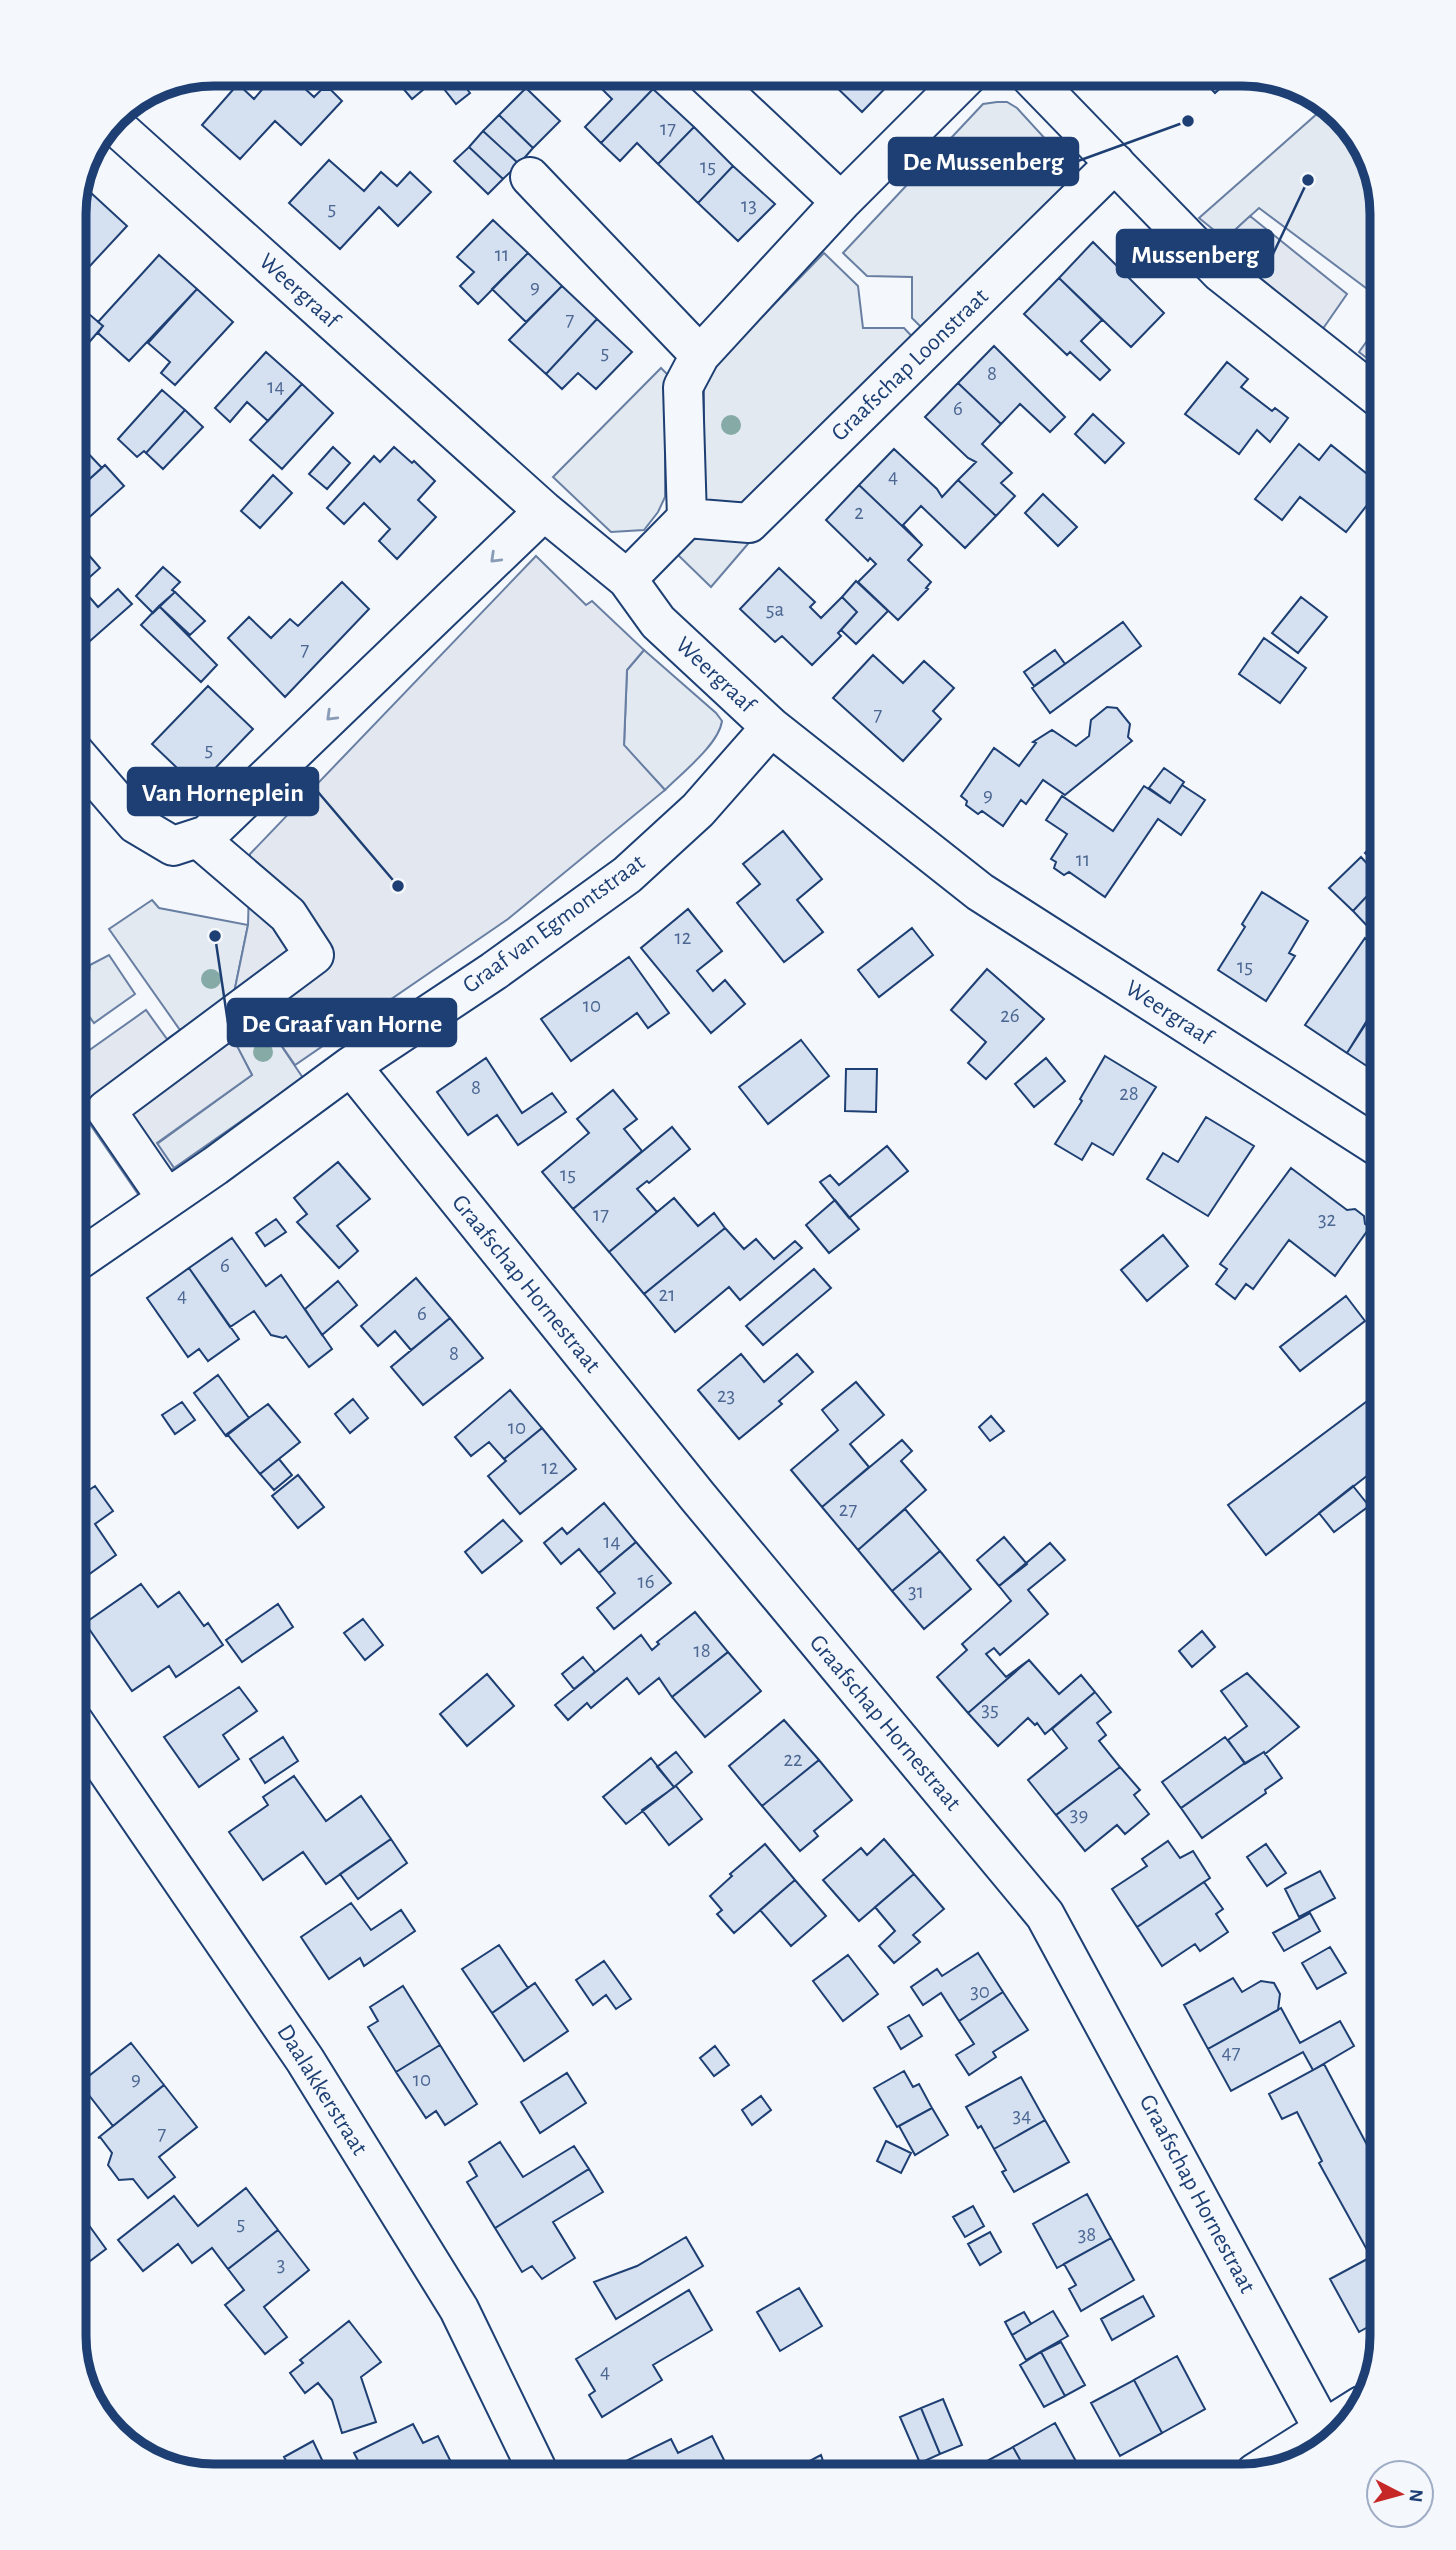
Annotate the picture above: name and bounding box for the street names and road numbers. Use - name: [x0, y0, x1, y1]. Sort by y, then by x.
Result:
- street label: Weergraaf: [254, 249, 345, 334]
- street label: Graafschap Loonstraat: [827, 284, 993, 446]
- street label: Weergraaf: [671, 633, 761, 719]
- street label: Graaf van Egmontstraat: [459, 850, 650, 998]
- street label: Weergraaf: [1121, 976, 1218, 1051]
- street label: Graafschap Hornestraat: [447, 1191, 605, 1378]
- street label: Graafschap Hornestraat: [805, 1631, 965, 1816]
- street label: Daalakkerstraat: [272, 2021, 372, 2160]
- street label: Graafschap Hornestraat: [1135, 2091, 1260, 2298]

